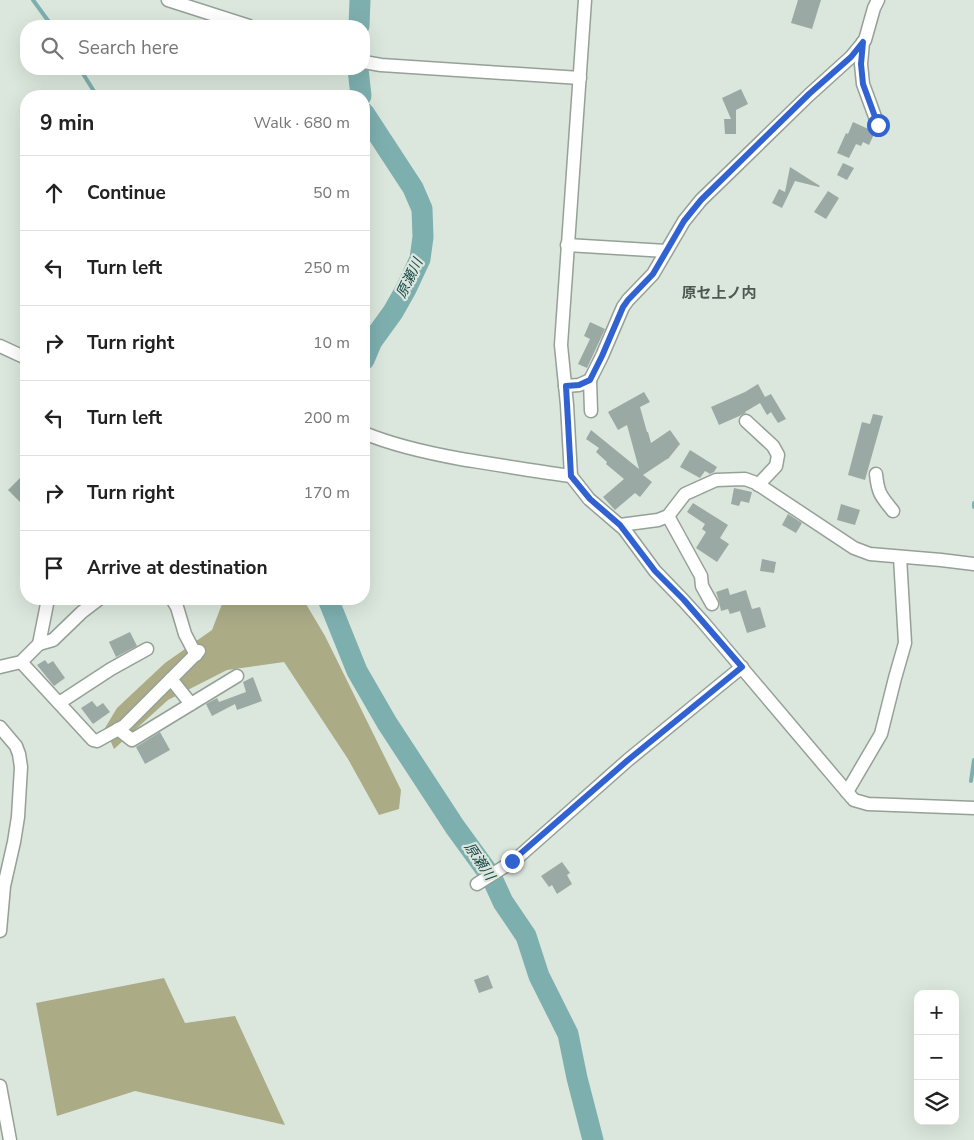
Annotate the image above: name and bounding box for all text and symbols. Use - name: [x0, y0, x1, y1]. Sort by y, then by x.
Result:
- search box: [20, 20, 370, 75]
- icon: search: [38, 34, 66, 62]
- text: Search here: [78, 35, 179, 61]
- text: 9 min: [40, 109, 94, 137]
- text: Walk · 680 m: [254, 112, 350, 134]
- route start: [867, 114, 890, 137]
- icon: ahead: [40, 179, 68, 207]
- text: Continue: [87, 180, 166, 206]
- text: 50 m: [313, 182, 350, 204]
- water label: 原瀬川: [392, 253, 428, 301]
- icon: left: [40, 254, 68, 282]
- text: Turn left: [87, 255, 162, 281]
- text: 250 m: [303, 257, 350, 279]
- district label: 原セ上ノ内: [681, 283, 757, 303]
- icon: right: [40, 329, 68, 357]
- text: Turn right: [87, 330, 174, 356]
- text: 10 m: [313, 332, 350, 354]
- icon: left: [40, 404, 68, 432]
- text: Turn left: [87, 405, 162, 431]
- text: 200 m: [303, 407, 350, 429]
- icon: right: [40, 479, 68, 507]
- text: Turn right: [87, 480, 174, 506]
- text: 170 m: [303, 482, 350, 504]
- icon: arrive: [40, 554, 68, 582]
- text: Arrive at destination: [87, 555, 268, 581]
- water label: 原瀬川: [460, 839, 500, 886]
- route end: [501, 850, 524, 873]
- map controls: [914, 990, 959, 1125]
- button: +: [914, 990, 959, 1035]
- button: −: [914, 1035, 959, 1080]
- button: layers: [914, 1080, 959, 1125]

